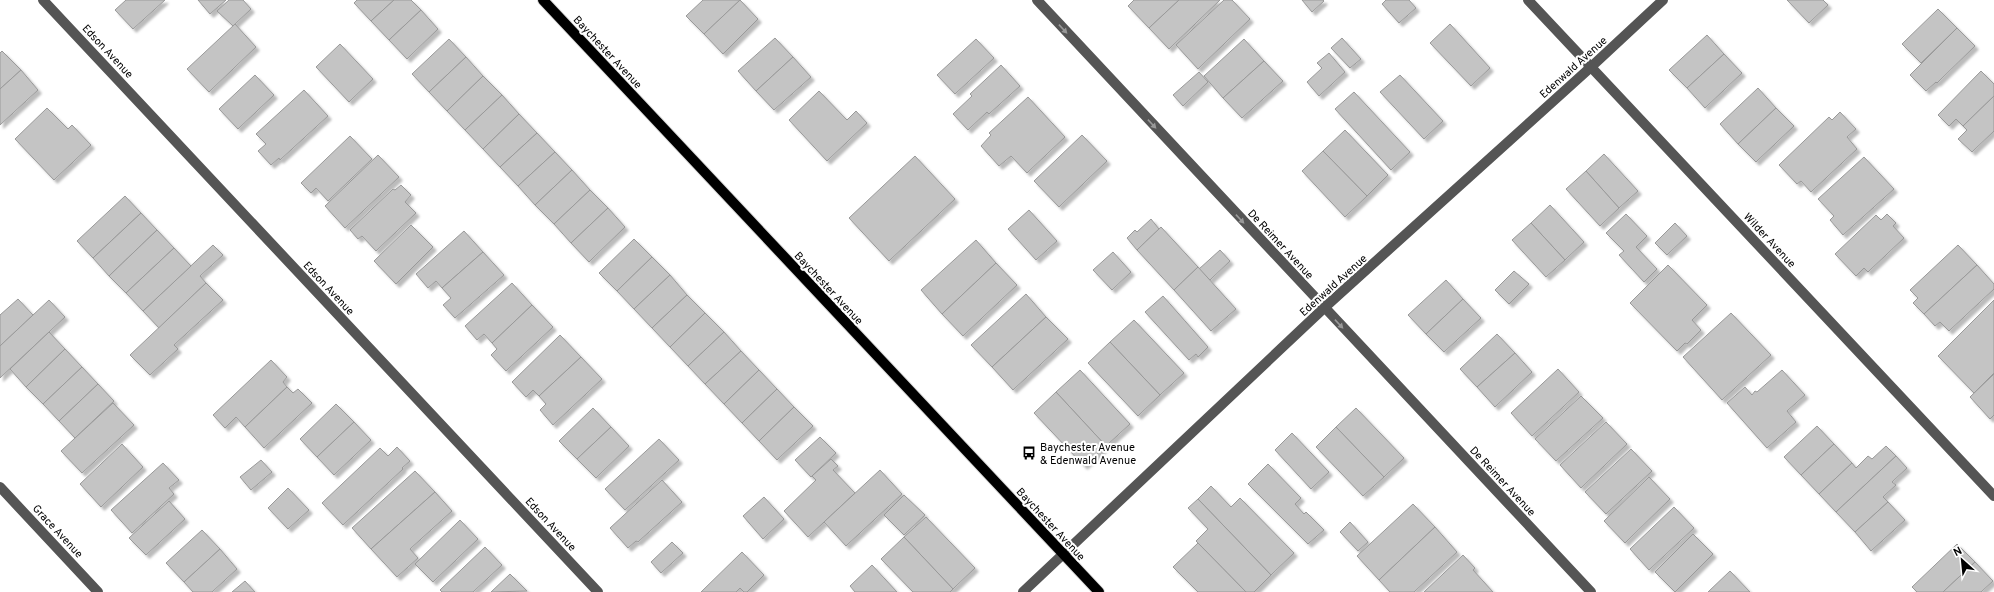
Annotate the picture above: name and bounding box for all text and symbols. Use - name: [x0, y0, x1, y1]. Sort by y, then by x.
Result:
- street label: Baychester Avenue: [570, 13, 645, 92]
- street label: Edson Avenue: [79, 22, 136, 82]
- one-way arrow: [1058, 24, 1067, 33]
- street label: Edenwald Avenue: [1537, 34, 1610, 102]
- one-way arrow: [1147, 119, 1156, 128]
- street label: De Reimer Avenue: [1244, 207, 1316, 283]
- street label: Wilder Avenue: [1740, 210, 1798, 271]
- one-way arrow: [1236, 214, 1245, 224]
- street label: Baychester Avenue: [791, 249, 866, 328]
- street label: Edenwald Avenue: [1297, 252, 1370, 320]
- street label: Edson Avenue: [300, 259, 357, 319]
- one-way arrow: [1334, 319, 1344, 329]
- place label: Baychester Avenue & Edenwald Avenue: [1040, 441, 1136, 468]
- street label: De Reimer Avenue: [1466, 444, 1538, 520]
- bus stop icon: Baychester Avenue & Edenwald Avenue: [1021, 445, 1037, 461]
- street label: Baychester Avenue: [1013, 485, 1088, 564]
- street label: Edson Avenue: [522, 495, 579, 555]
- street label: Grace Avenue: [29, 502, 86, 561]
- north arrow: [1942, 540, 1982, 580]
- text: N: [1951, 544, 1965, 560]

